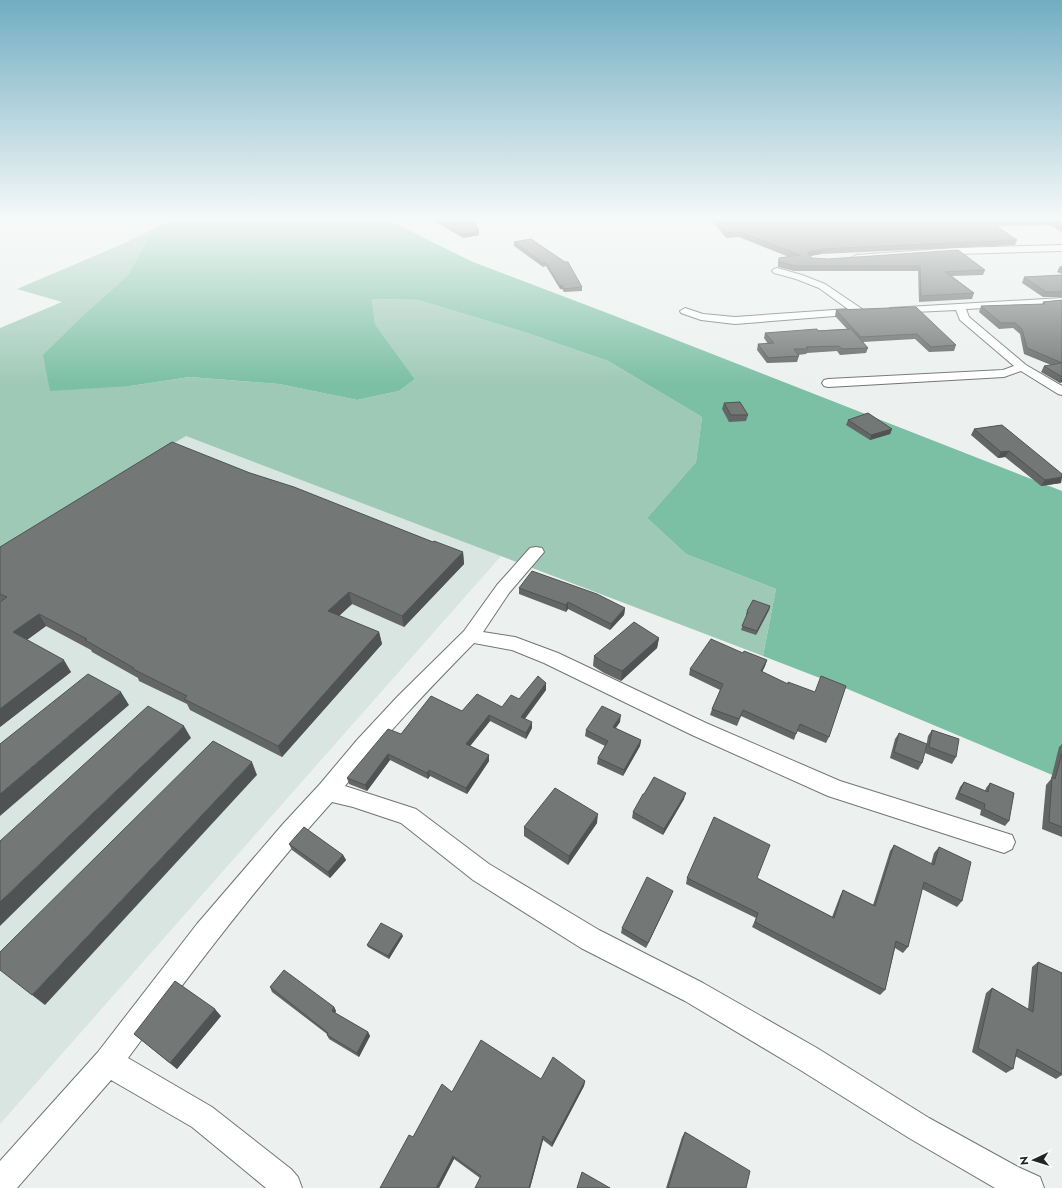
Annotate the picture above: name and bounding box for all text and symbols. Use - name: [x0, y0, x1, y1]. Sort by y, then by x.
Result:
- north arrow: [1014, 1140, 1054, 1180]
- text: N: [1016, 1156, 1032, 1166]

